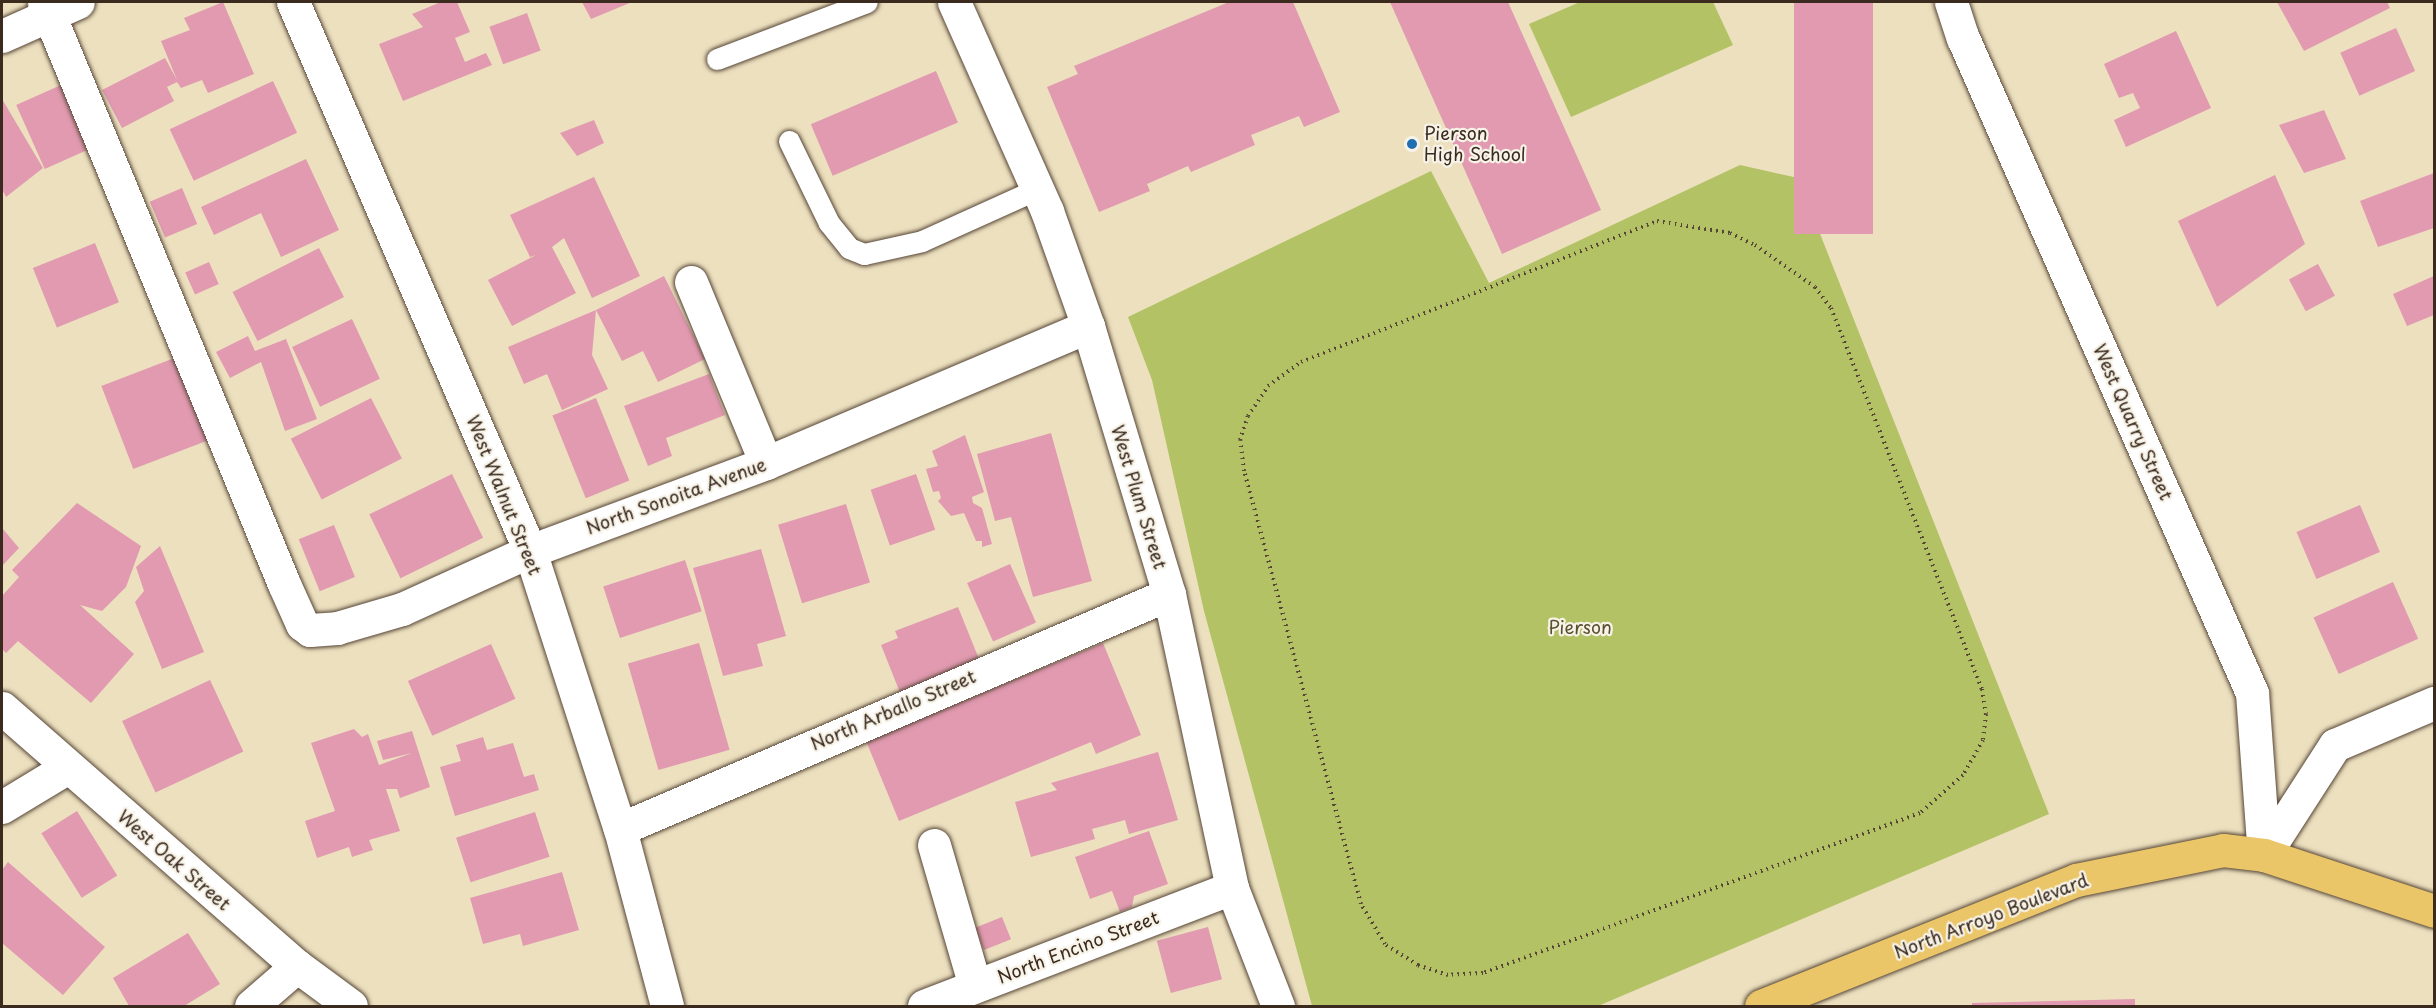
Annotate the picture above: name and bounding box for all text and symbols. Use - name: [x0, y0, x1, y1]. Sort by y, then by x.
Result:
- place label: Pierson High School: [1424, 123, 1527, 166]
- marker: Pierson High School: [1405, 137, 1419, 151]
- street label: West Quarry Street: [2088, 340, 2178, 504]
- street label: West Walnut Street: [462, 413, 546, 577]
- street label: West Plum Street: [1107, 422, 1171, 572]
- street label: North Sonoita Avenue: [583, 453, 769, 539]
- park label: Pierson: [1548, 616, 1612, 638]
- street label: North Arballo Street: [806, 665, 980, 755]
- street label: West Oak Street: [113, 805, 235, 915]
- street label: North Arroyo Boulevard: [1890, 869, 2092, 963]
- street label: North Encino Street: [994, 906, 1162, 988]

